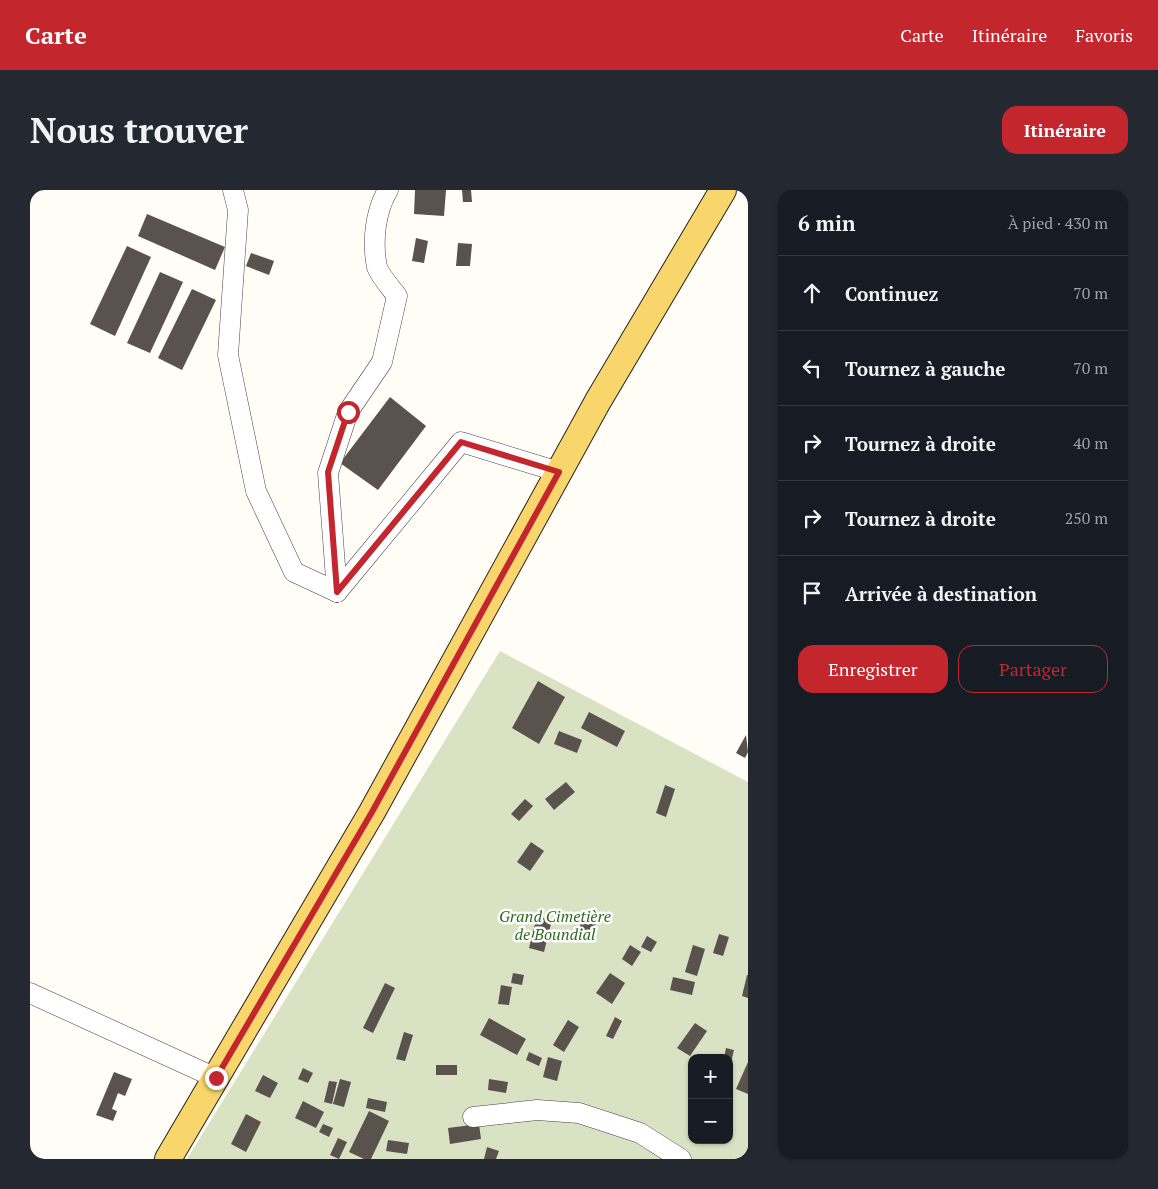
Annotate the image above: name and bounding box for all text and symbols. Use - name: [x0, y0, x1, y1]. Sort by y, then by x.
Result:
- text: Carte: [25, 19, 87, 51]
- text: Carte: [900, 23, 944, 47]
- text: Itinéraire: [972, 23, 1047, 47]
- text: Favoris: [1075, 23, 1133, 47]
- button: Itinéraire: [1002, 106, 1128, 154]
- text: Nous trouver: [30, 107, 248, 153]
- text: 6 min: [798, 209, 855, 237]
- text: À pied · 430 m: [1008, 212, 1108, 234]
- icon: ahead: [798, 279, 826, 307]
- text: Continuez: [845, 281, 938, 306]
- text: 70 m: [1073, 282, 1108, 304]
- icon: left: [798, 354, 826, 382]
- text: Tournez à gauche: [845, 356, 1006, 381]
- text: 70 m: [1073, 357, 1108, 379]
- route start: [337, 401, 360, 424]
- icon: right: [798, 429, 826, 457]
- text: Tournez à droite: [845, 431, 996, 456]
- text: 40 m: [1073, 432, 1108, 454]
- icon: right: [798, 504, 826, 532]
- text: Tournez à droite: [845, 506, 996, 531]
- text: 250 m: [1065, 507, 1108, 529]
- icon: arrive: [798, 579, 826, 607]
- text: Arrivée à destination: [845, 581, 1037, 606]
- button: Enregistrer: [798, 645, 948, 693]
- button: Partager: [958, 645, 1108, 693]
- park label: Grand Cimetière de Boundial: [499, 905, 611, 945]
- map controls: [688, 1054, 733, 1144]
- button: +: [688, 1054, 733, 1099]
- route end: [205, 1067, 228, 1090]
- button: −: [688, 1099, 733, 1144]

